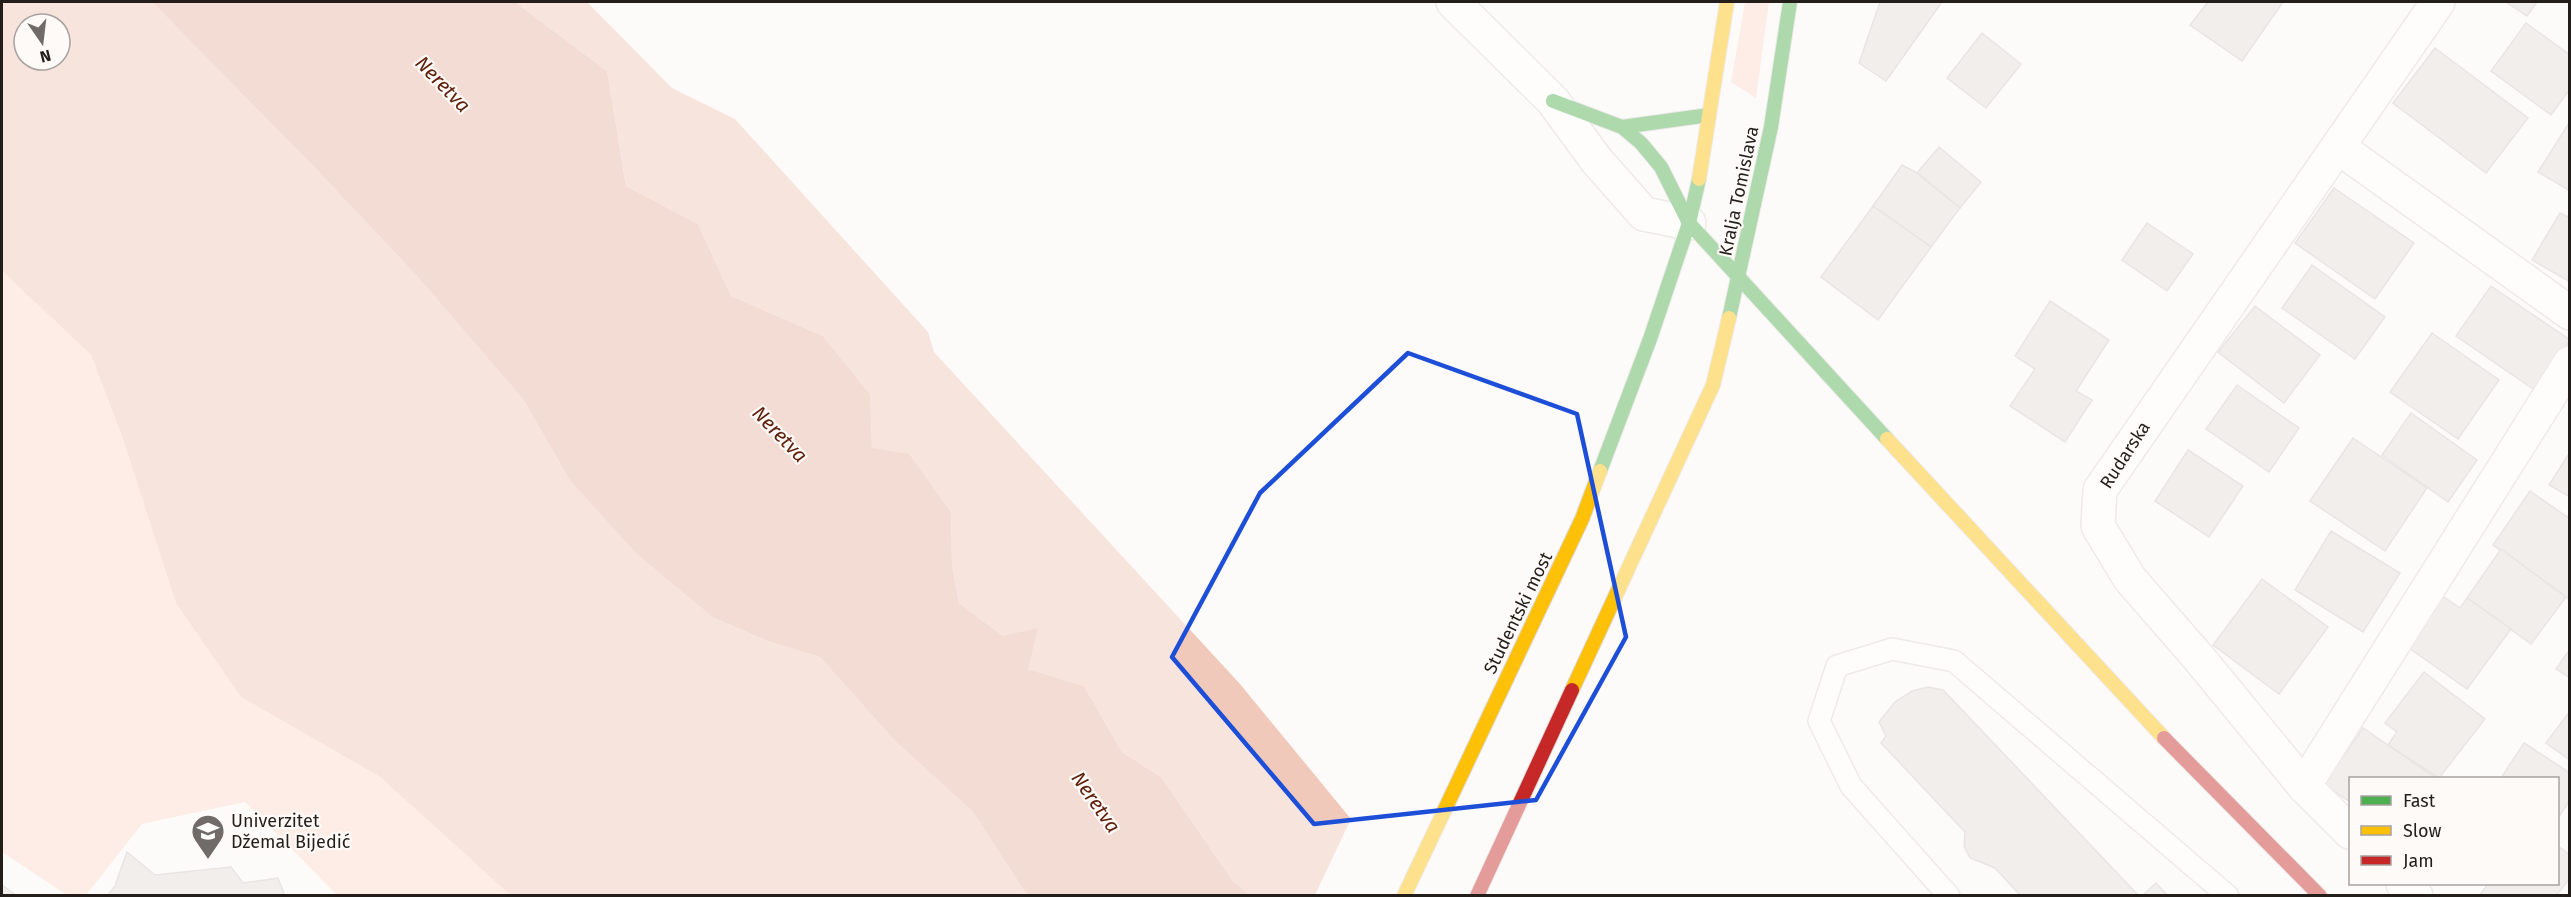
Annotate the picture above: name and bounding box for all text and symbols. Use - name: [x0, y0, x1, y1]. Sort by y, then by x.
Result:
- north arrow: [12, 12, 72, 72]
- text: N: [38, 46, 53, 67]
- water label: Neretva: [410, 51, 476, 117]
- street label: Kralja Tomislava: [1714, 124, 1764, 258]
- water label: Neretva: [747, 401, 813, 467]
- street label: Rudarska: [2095, 417, 2155, 493]
- street label: Studentski most: [1479, 548, 1557, 677]
- water label: Neretva: [1066, 767, 1126, 837]
- legend: [2349, 777, 2559, 885]
- text: Fast: [2403, 790, 2436, 812]
- place label: Univerzitet Džemal Bijedić: [231, 810, 351, 853]
- school or university icon: Univerzitet Džemal Bijedić: [190, 813, 226, 860]
- text: Slow: [2403, 820, 2442, 842]
- text: Jam: [2403, 850, 2434, 872]

